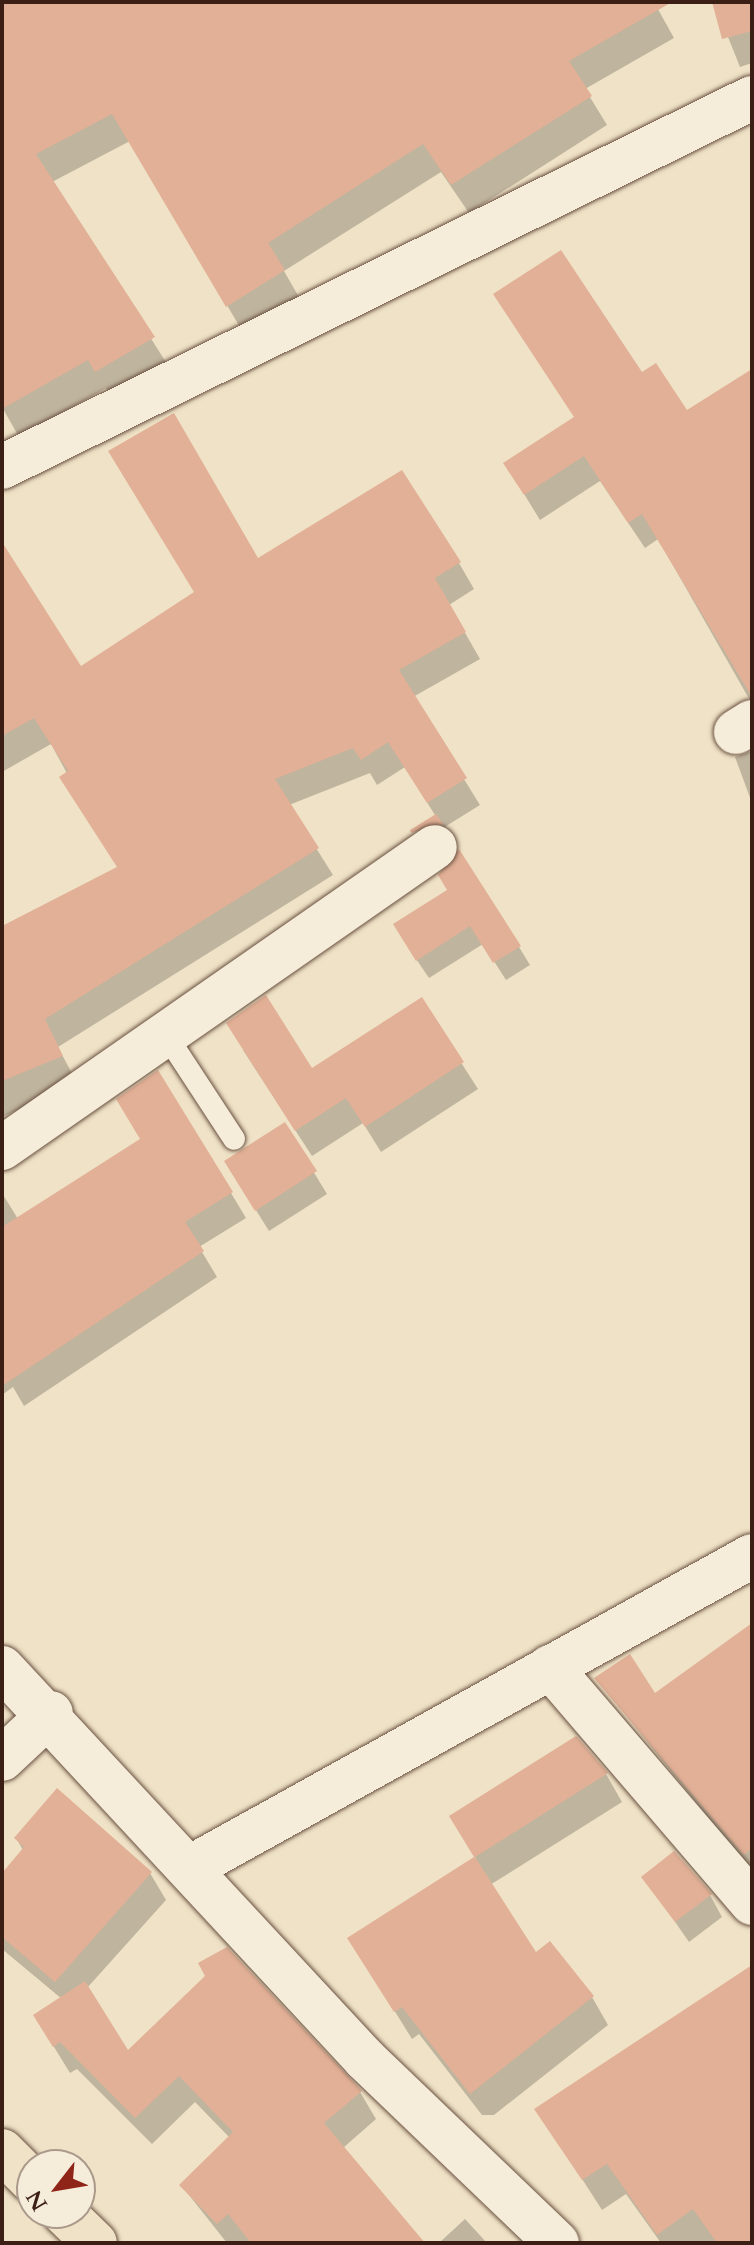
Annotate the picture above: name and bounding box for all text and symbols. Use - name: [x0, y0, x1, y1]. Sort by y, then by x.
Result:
- north arrow: [16, 2149, 96, 2229]
- text: N: [19, 2184, 55, 2216]

